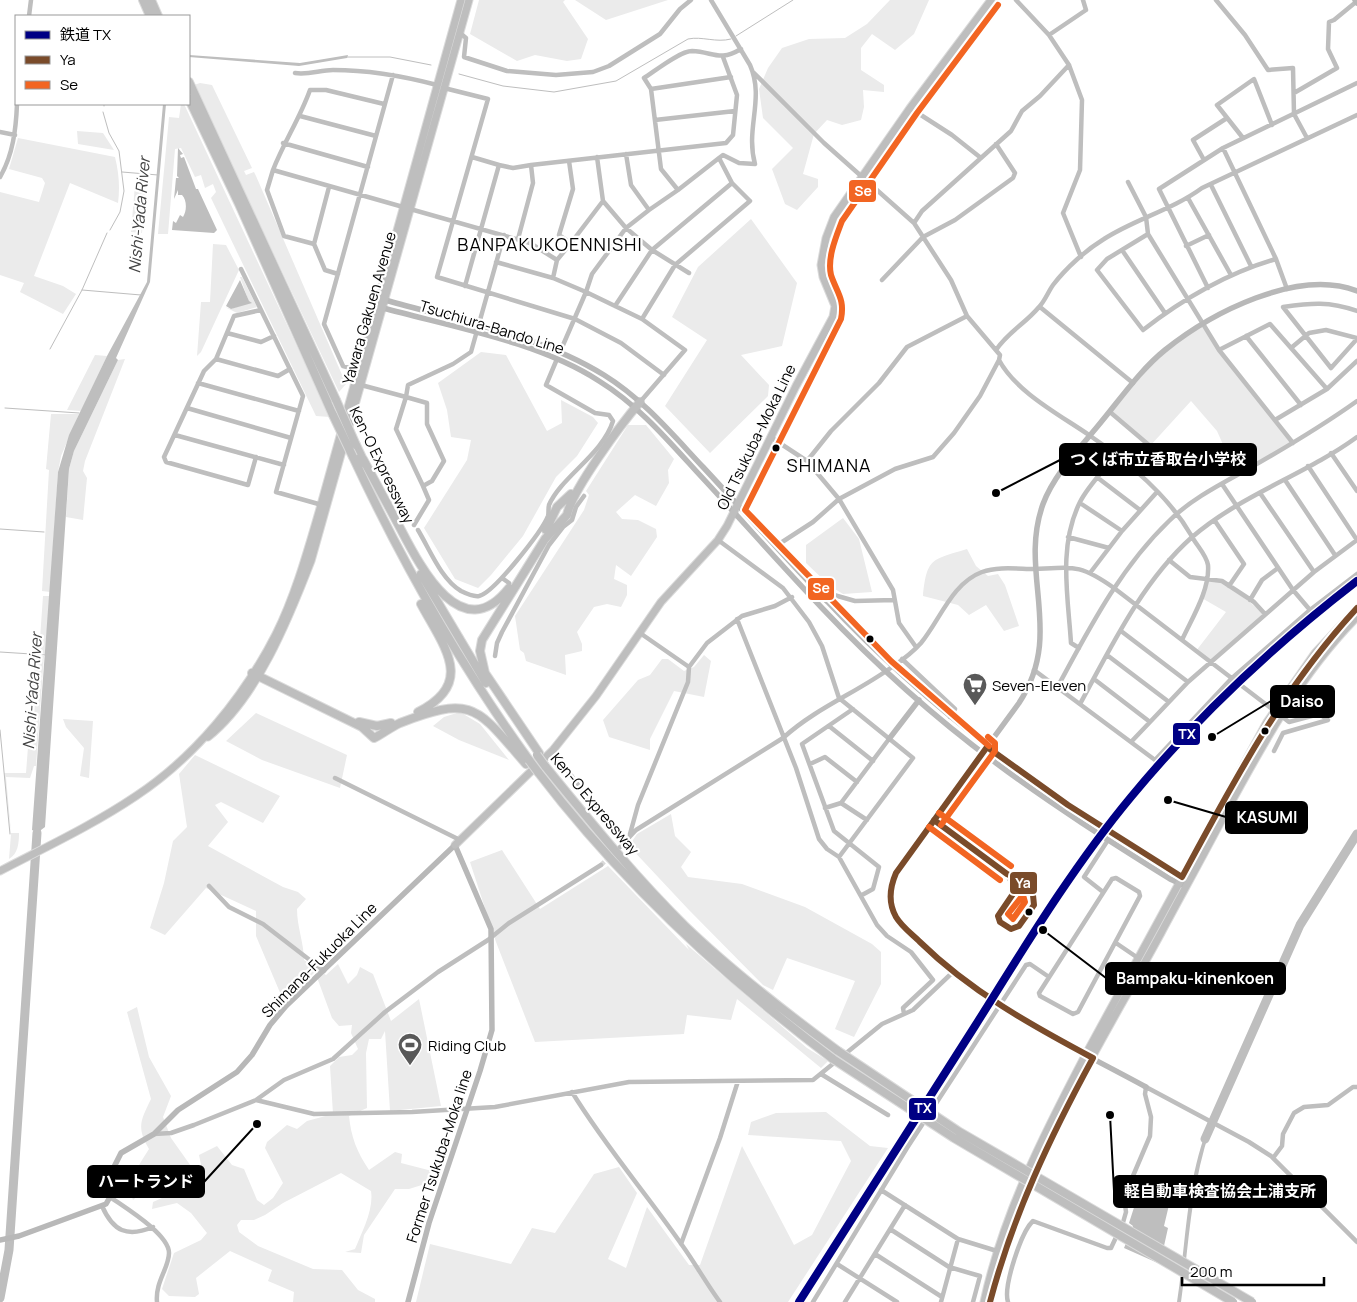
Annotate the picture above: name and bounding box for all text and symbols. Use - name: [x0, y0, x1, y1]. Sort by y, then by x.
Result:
- legend: [15, 15, 190, 105]
- text: 鉄道 TX: [60, 24, 111, 45]
- text: Ya: [60, 49, 75, 70]
- text: Se: [60, 74, 78, 95]
- water label: Nishi-Yada River: [123, 154, 155, 274]
- line badge: Se: [848, 179, 877, 203]
- text: Se: [854, 181, 872, 200]
- street label: Yawara Gakuen Avenue: [337, 229, 401, 387]
- district label: BANPAKUKOENNISHI: [457, 232, 643, 256]
- street label: Tsuchiura-Bando Line: [417, 295, 567, 359]
- street label: Old Tsukuba-Moka Line: [711, 360, 801, 513]
- street label: Ken-O Expressway: [345, 403, 419, 527]
- unlabelled marker: [771, 443, 781, 453]
- callout: つくば市立香取台小学校: [1060, 444, 1256, 475]
- text: つくば市立香取台小学校: [1070, 448, 1246, 470]
- district label: SHIMANA: [787, 453, 871, 477]
- line badge: Se: [807, 577, 835, 601]
- text: Se: [812, 578, 830, 597]
- water label: Nishi-Yada River: [17, 630, 47, 750]
- unlabelled marker: [865, 634, 875, 644]
- supermarket icon: Seven-Eleven: [962, 672, 988, 706]
- place label: Seven-Eleven: [992, 675, 1086, 696]
- callout: Daiso: [1271, 686, 1334, 717]
- text: Daiso: [1280, 690, 1324, 712]
- line badge: TX: [1172, 722, 1201, 746]
- text: TX: [1178, 724, 1197, 743]
- unlabelled marker: [1260, 726, 1270, 736]
- street label: Ken-O Expressway: [546, 748, 644, 860]
- callout: KASUMI: [1226, 802, 1307, 833]
- text: KASUMI: [1237, 806, 1297, 828]
- line badge: Ya: [1009, 871, 1038, 895]
- text: Ya: [1015, 873, 1031, 892]
- street label: Shimana-Fukuoka Line: [257, 897, 382, 1022]
- unlabelled marker: [1024, 907, 1034, 917]
- callout: Bampaku-kinenkoen: [1106, 963, 1285, 994]
- text: Bampaku-kinenkoen: [1116, 967, 1274, 989]
- sports icon: Riding Club: [397, 1032, 423, 1066]
- place label: Riding Club: [428, 1035, 506, 1056]
- street label: Former Tsukuba-Moka line: [401, 1066, 477, 1245]
- line badge: TX: [908, 1097, 937, 1121]
- text: TX: [914, 1098, 933, 1117]
- callout: ハートランド: [88, 1166, 204, 1197]
- text: ハートランド: [98, 1170, 194, 1192]
- callout: 軽自動車検査協会土浦支所: [1114, 1176, 1326, 1207]
- text: 軽自動車検査協会土浦支所: [1124, 1180, 1316, 1202]
- scale bar: [1182, 1254, 1324, 1286]
- text: 200 m: [1190, 1261, 1233, 1282]

